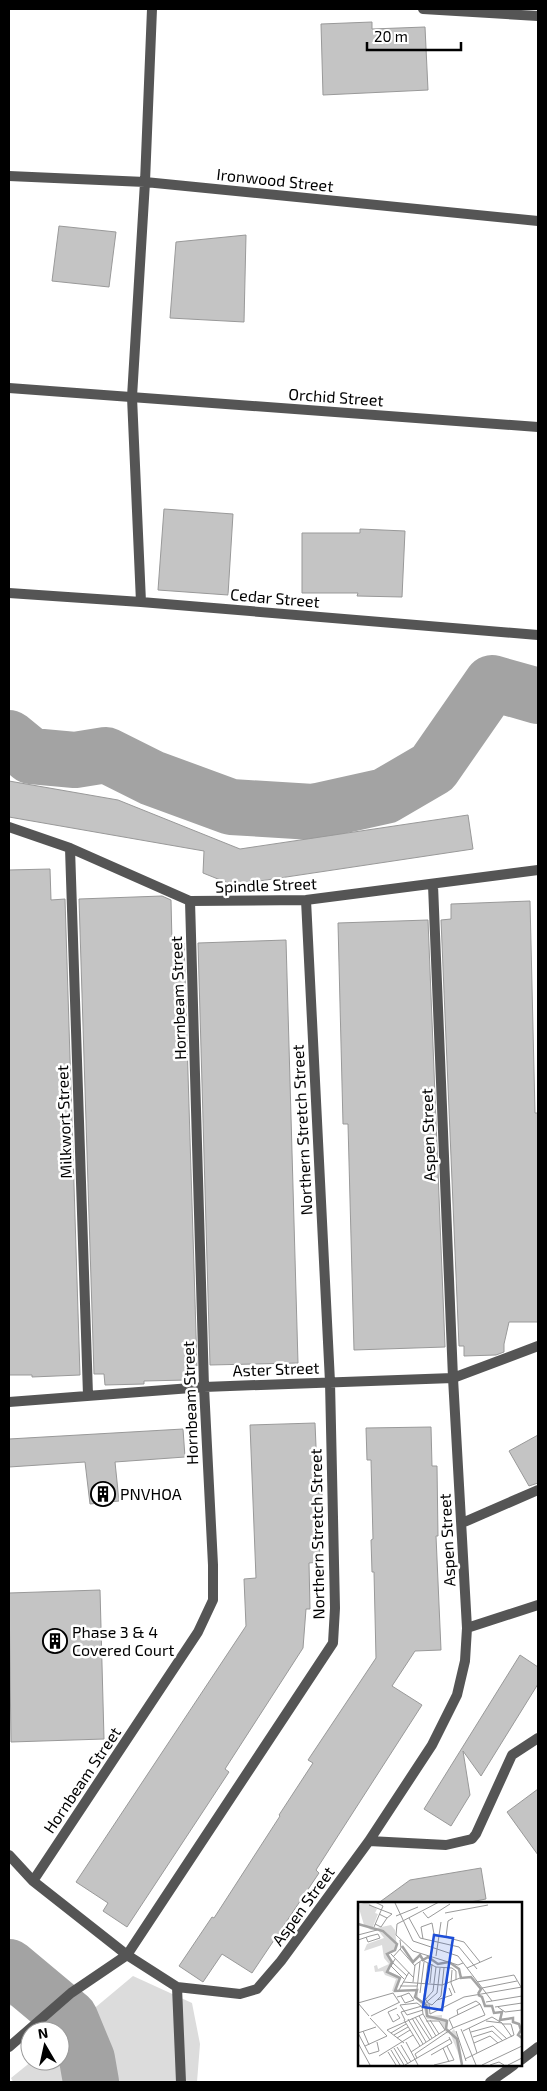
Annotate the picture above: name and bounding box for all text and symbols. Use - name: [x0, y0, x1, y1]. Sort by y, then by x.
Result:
- scale bar: [367, 20, 461, 52]
- text: 20 m: [374, 27, 408, 45]
- street label: Ironwood Street: [216, 164, 334, 195]
- street label: Orchid Street: [288, 384, 384, 409]
- street label: Cedar Street: [229, 584, 321, 611]
- street label: Spindle Street: [215, 873, 317, 896]
- street label: Hornbeam Street: [166, 936, 189, 1060]
- street label: Northern Stretch Street: [288, 1044, 315, 1216]
- street label: Milkwort Street: [52, 1065, 75, 1179]
- street label: Aspen Street: [416, 1088, 439, 1182]
- street label: Hornbeam Street: [178, 1341, 201, 1465]
- street label: Aster Street: [232, 1357, 320, 1380]
- street label: Northern Stretch Street: [306, 1448, 327, 1620]
- building icon: PNVHOA: [90, 1481, 116, 1507]
- place label: PNVHOA: [120, 1484, 182, 1503]
- street label: Aspen Street: [435, 1493, 458, 1587]
- place label: Phase 3 & 4 Covered Court: [72, 1622, 174, 1659]
- building icon: Phase 3 & 4 Covered Court: [42, 1628, 68, 1654]
- street label: Hornbeam Street: [39, 1723, 124, 1836]
- street label: Aspen Street: [267, 1862, 338, 1949]
- inset map: [358, 1902, 522, 2066]
- north arrow: [20, 2021, 70, 2071]
- text: N: [37, 2023, 49, 2042]

